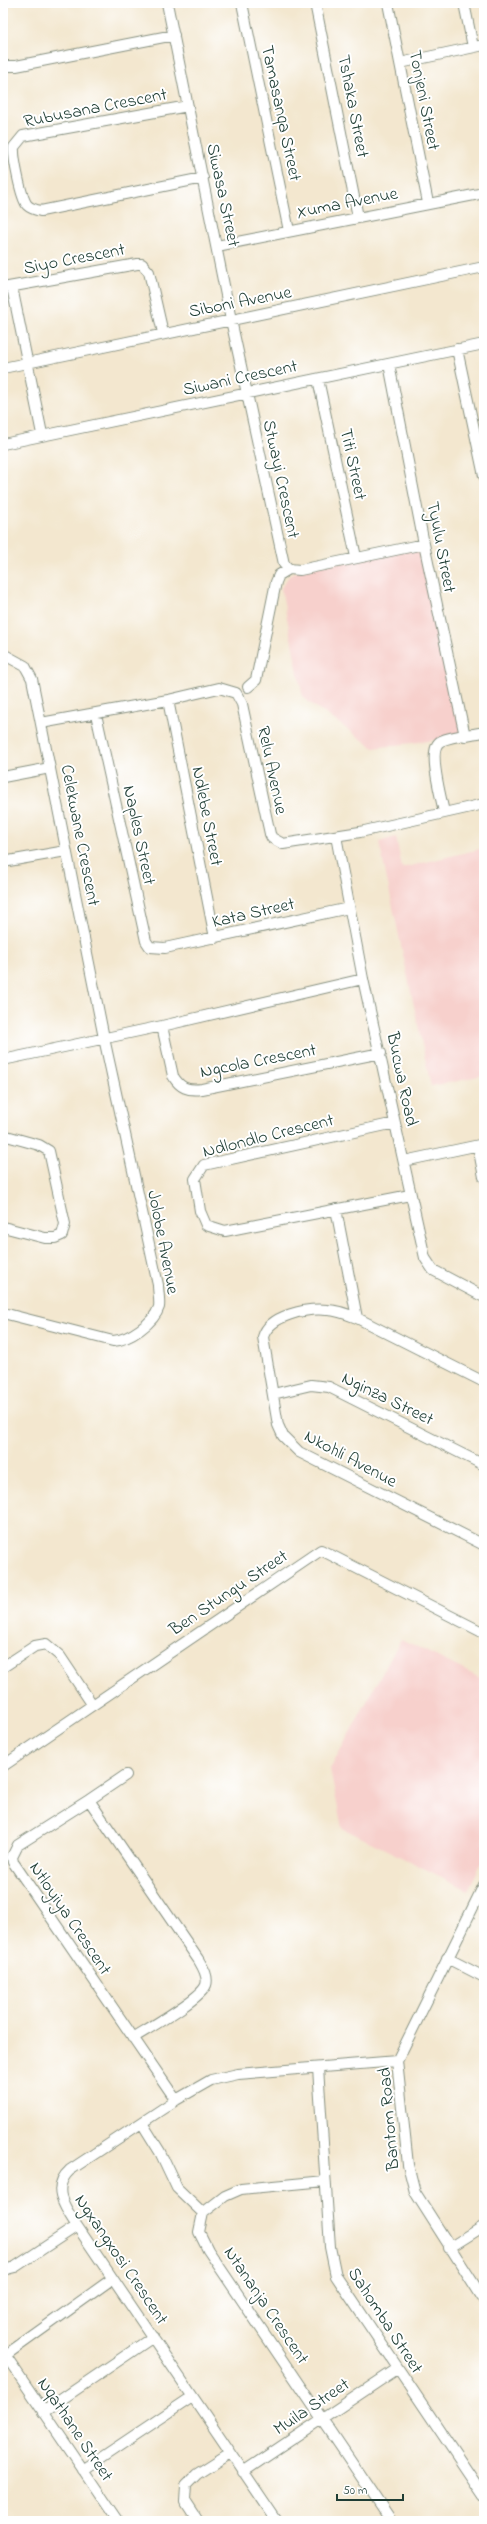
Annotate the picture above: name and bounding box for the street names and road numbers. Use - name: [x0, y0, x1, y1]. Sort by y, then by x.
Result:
- street label: Tamasanqa Street: [253, 43, 307, 184]
- street label: Tonjeni Street: [401, 48, 445, 153]
- street label: Tshaka Street: [329, 53, 375, 160]
- street label: Rubusana Crescent: [21, 82, 169, 136]
- street label: Siwasa Street: [198, 141, 246, 250]
- street label: Xuma Avenue: [295, 181, 401, 227]
- street label: Siyo Crescent: [21, 237, 127, 283]
- street label: Siboni Avenue: [187, 280, 295, 326]
- street label: Siwani Crescent: [181, 354, 300, 404]
- street label: Stwayi Crescent: [255, 418, 305, 541]
- street label: Titi Street: [332, 426, 372, 503]
- street label: Tyulu Street: [418, 500, 462, 595]
- street label: Relu Avenue: [249, 724, 293, 818]
- street label: Celekwane Crescent: [53, 762, 105, 908]
- street label: Ndlebe Street: [184, 764, 228, 868]
- street label: Naples Street: [115, 783, 161, 888]
- street label: Kata Street: [210, 892, 297, 936]
- street label: Bucwa Road: [378, 1029, 424, 1129]
- street label: Ngcola Crescent: [198, 1038, 319, 1087]
- street label: Ndlondlo Crescent: [200, 1108, 337, 1166]
- street label: Jolobe Avenue: [139, 1188, 185, 1297]
- street label: Nginza Street: [336, 1366, 438, 1434]
- street label: Nkohli Avenue: [299, 1424, 402, 1496]
- street label: Ben Stungu Street: [164, 1544, 294, 1645]
- street label: Ntloyiya Crescent: [22, 1857, 117, 1981]
- street label: Bantom Road: [373, 2066, 408, 2173]
- street label: Ngxangxosi Crescent: [66, 2190, 174, 2331]
- street label: Ntananja Crescent: [216, 2242, 314, 2370]
- street label: Sahomba Street: [340, 2263, 429, 2379]
- street label: Nqathane Street: [30, 2373, 119, 2487]
- street label: Muila Street: [269, 2373, 355, 2443]

